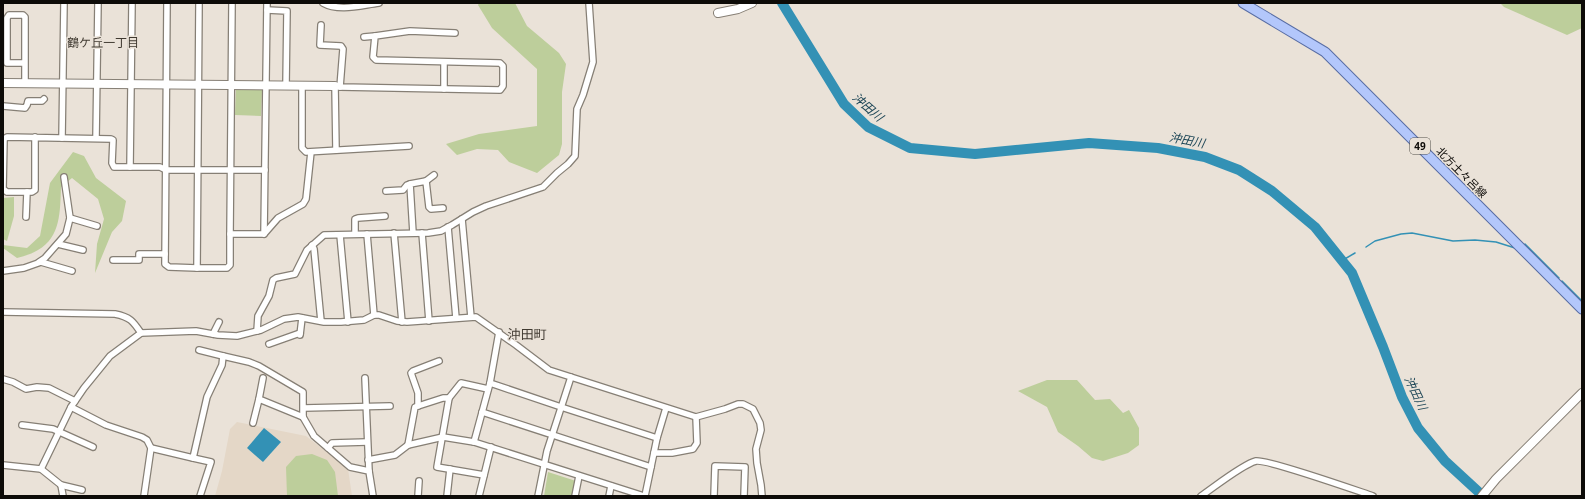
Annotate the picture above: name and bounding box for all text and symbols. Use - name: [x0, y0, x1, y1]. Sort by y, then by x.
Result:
- district label: 鶴ケ丘一丁目: [67, 34, 139, 51]
- water label: 沖田川: [849, 89, 889, 127]
- water label: 沖田川: [1168, 128, 1208, 152]
- road number: 49: [1410, 138, 1430, 154]
- street label: 北方土々呂線: [1433, 143, 1491, 201]
- district label: 沖田町: [507, 325, 547, 343]
- water label: 沖田川: [1401, 373, 1432, 415]

